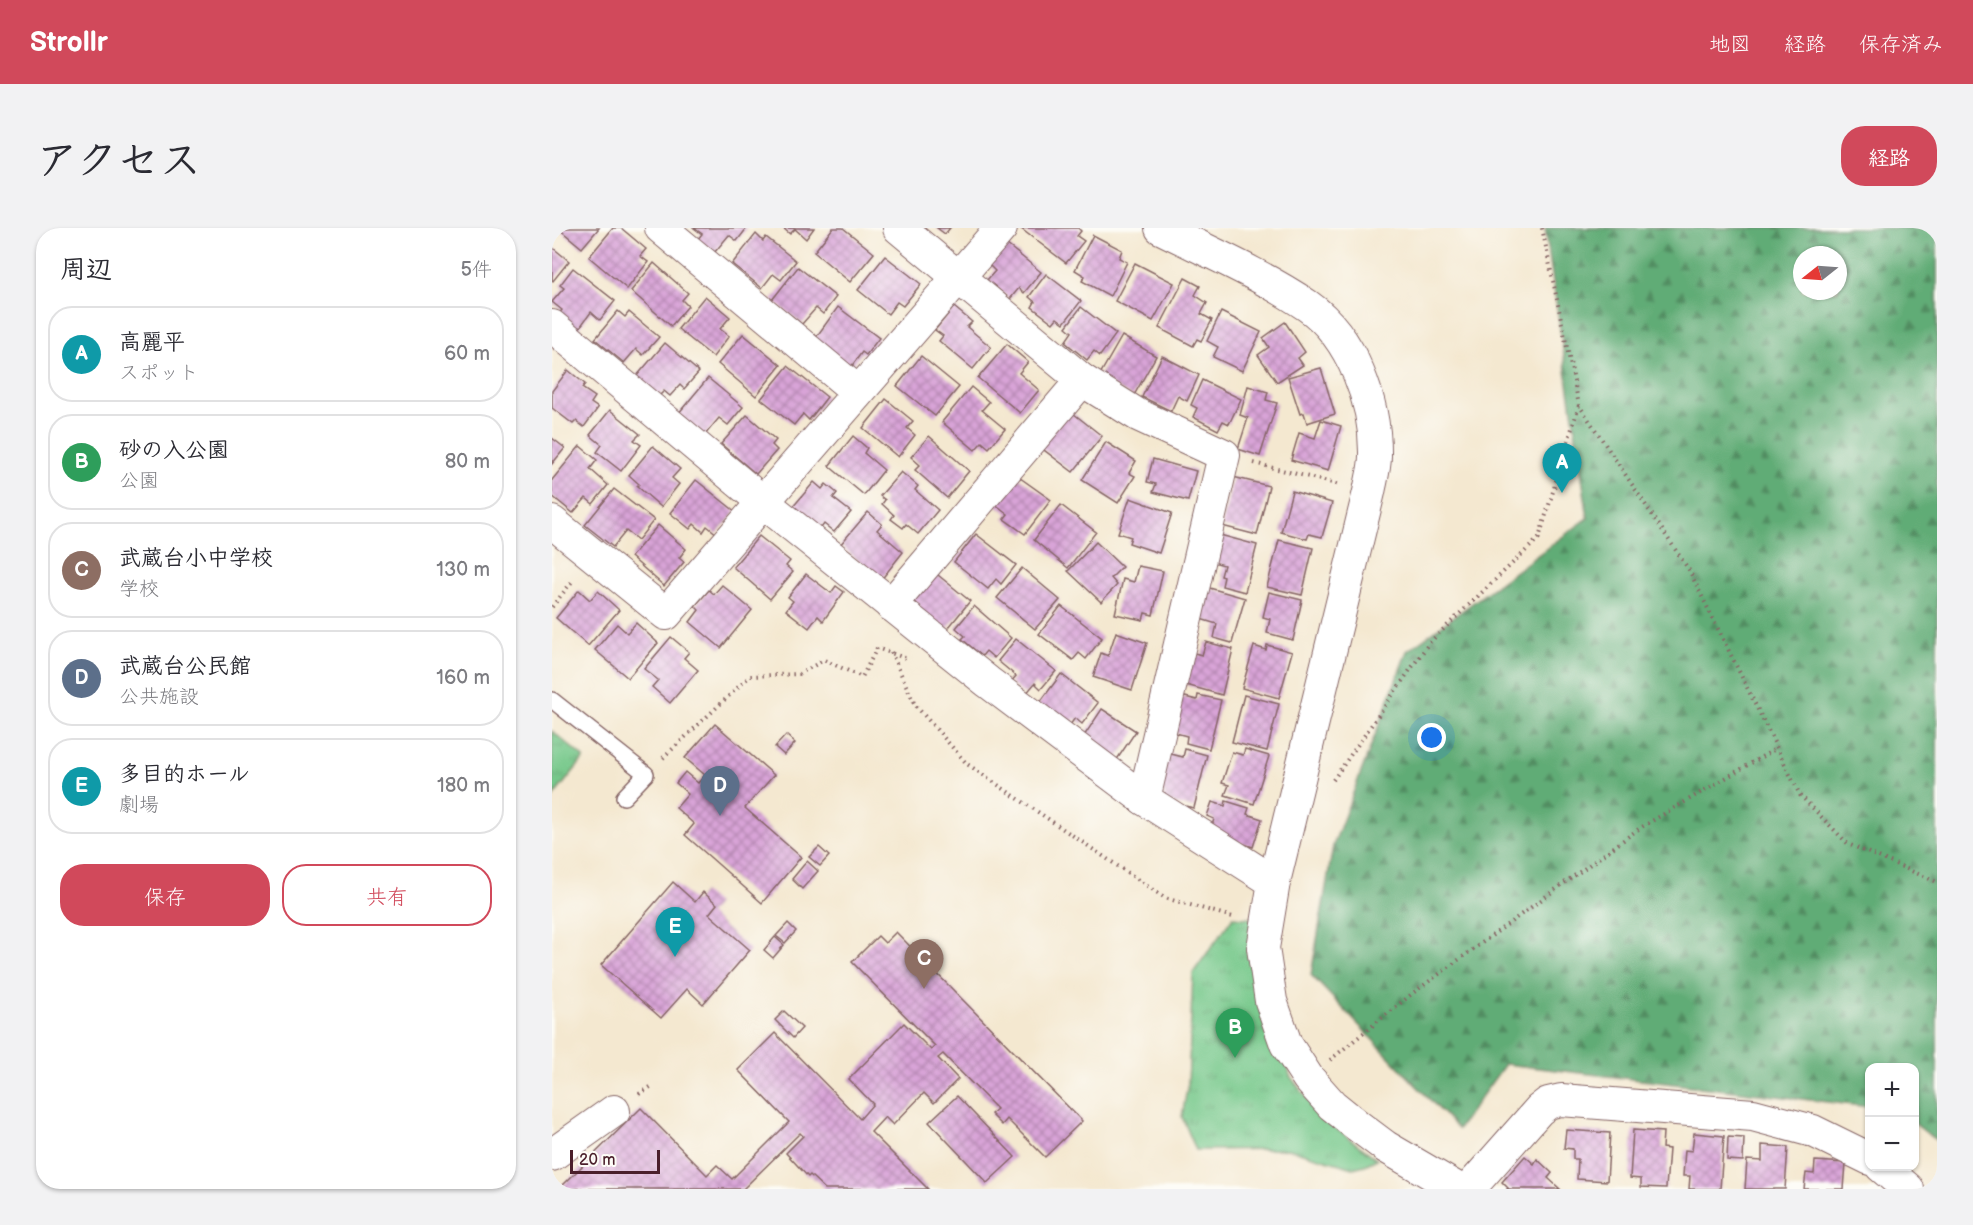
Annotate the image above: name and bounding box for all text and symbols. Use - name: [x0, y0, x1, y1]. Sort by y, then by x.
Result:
- text: Strollr: [30, 26, 108, 59]
- text: 地図: [1709, 32, 1751, 57]
- text: 経路: [1784, 32, 1826, 57]
- text: 保存済み: [1859, 32, 1943, 57]
- button: 経路: [1841, 126, 1937, 186]
- text: アクセス: [36, 136, 201, 187]
- north arrow: [1793, 246, 1847, 300]
- text: 周辺: [60, 255, 112, 286]
- text: 5件: [461, 258, 492, 282]
- text: 高麗平: [119, 329, 185, 356]
- text: A: [75, 342, 88, 366]
- text: 60 m: [444, 342, 490, 366]
- text: スポット: [119, 361, 199, 385]
- text: 砂の入公園: [119, 437, 229, 464]
- pin: A: [1542, 444, 1582, 493]
- text: B: [74, 450, 89, 474]
- text: 80 m: [445, 450, 490, 474]
- text: 公園: [119, 469, 159, 493]
- text: 武蔵台小中学校: [119, 545, 273, 572]
- text: C: [74, 558, 89, 582]
- text: 130 m: [436, 558, 490, 582]
- text: 学校: [119, 577, 159, 601]
- text: 武蔵台公民館: [119, 653, 251, 680]
- text: D: [75, 666, 88, 690]
- text: 160 m: [436, 666, 490, 690]
- text: 公共施設: [119, 685, 199, 709]
- your location: [1417, 723, 1446, 752]
- text: 多目的ホール: [119, 761, 250, 788]
- pin: D: [700, 766, 740, 816]
- text: E: [75, 774, 88, 798]
- text: 180 m: [437, 774, 490, 798]
- text: 劇場: [119, 793, 159, 817]
- button: 保存: [60, 864, 270, 926]
- button: 共有: [282, 864, 492, 926]
- pin: E: [656, 908, 694, 957]
- pin: C: [904, 940, 944, 989]
- pin: B: [1216, 1008, 1254, 1058]
- map controls: [1865, 1063, 1919, 1171]
- button: +: [1865, 1063, 1919, 1117]
- button: −: [1865, 1117, 1919, 1171]
- scale bar: [570, 1147, 660, 1174]
- text: 20 m: [579, 1151, 615, 1170]

